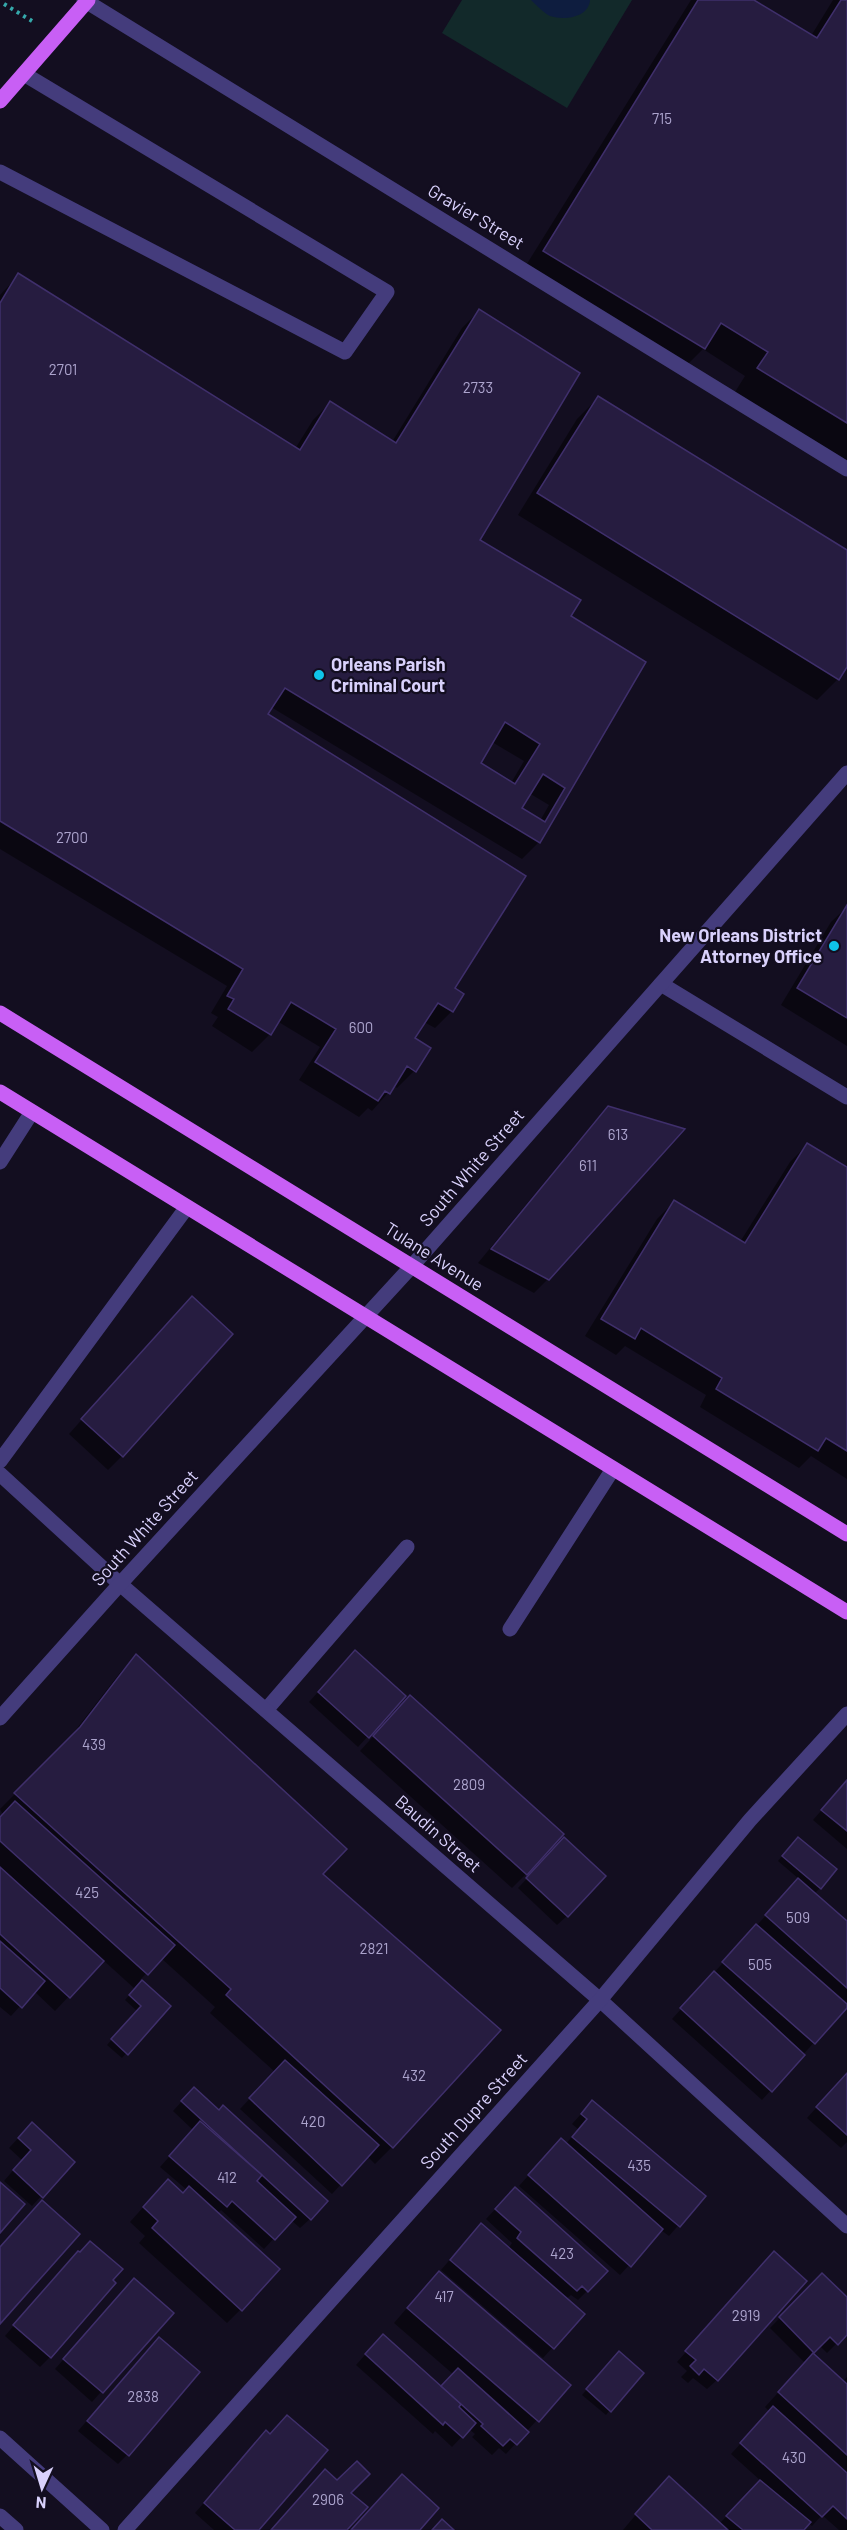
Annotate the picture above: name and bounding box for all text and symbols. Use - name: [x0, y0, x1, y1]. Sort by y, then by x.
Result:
- house number: 715: [652, 109, 672, 127]
- street label: Gravier Street: [424, 179, 529, 254]
- house number: 2701: [49, 360, 77, 378]
- house number: 2733: [463, 378, 493, 396]
- place label: Orleans Parish Criminal Court: [331, 653, 446, 696]
- marker: Orleans Parish Criminal Court: [312, 668, 326, 682]
- house number: 2700: [56, 828, 88, 846]
- place label: New Orleans District Attorney Office: [659, 924, 822, 967]
- marker: New Orleans District Attorney Office: [827, 939, 841, 953]
- house number: 600: [349, 1018, 373, 1036]
- street label: South White Street: [414, 1104, 528, 1231]
- house number: 613: [608, 1125, 628, 1143]
- house number: 611: [579, 1156, 597, 1174]
- street label: Tulane Avenue: [381, 1217, 488, 1295]
- street label: South White Street: [86, 1465, 202, 1590]
- house number: 439: [82, 1735, 106, 1753]
- house number: 2809: [453, 1775, 485, 1793]
- street label: Baudin Street: [391, 1790, 486, 1877]
- house number: 425: [75, 1883, 99, 1901]
- house number: 509: [786, 1908, 810, 1926]
- house number: 2821: [360, 1939, 388, 1957]
- house number: 505: [748, 1955, 772, 1973]
- street label: South Dupre Street: [415, 2048, 531, 2173]
- house number: 432: [402, 2066, 426, 2084]
- house number: 420: [301, 2112, 325, 2130]
- house number: 435: [627, 2156, 651, 2174]
- house number: 412: [217, 2168, 237, 2186]
- house number: 423: [550, 2244, 574, 2262]
- house number: 417: [434, 2287, 454, 2305]
- house number: 2919: [732, 2306, 760, 2324]
- house number: 2838: [127, 2387, 159, 2405]
- house number: 430: [782, 2448, 806, 2466]
- north arrow: [12, 2458, 72, 2518]
- house number: 2906: [312, 2490, 344, 2508]
- text: N: [35, 2494, 47, 2513]

